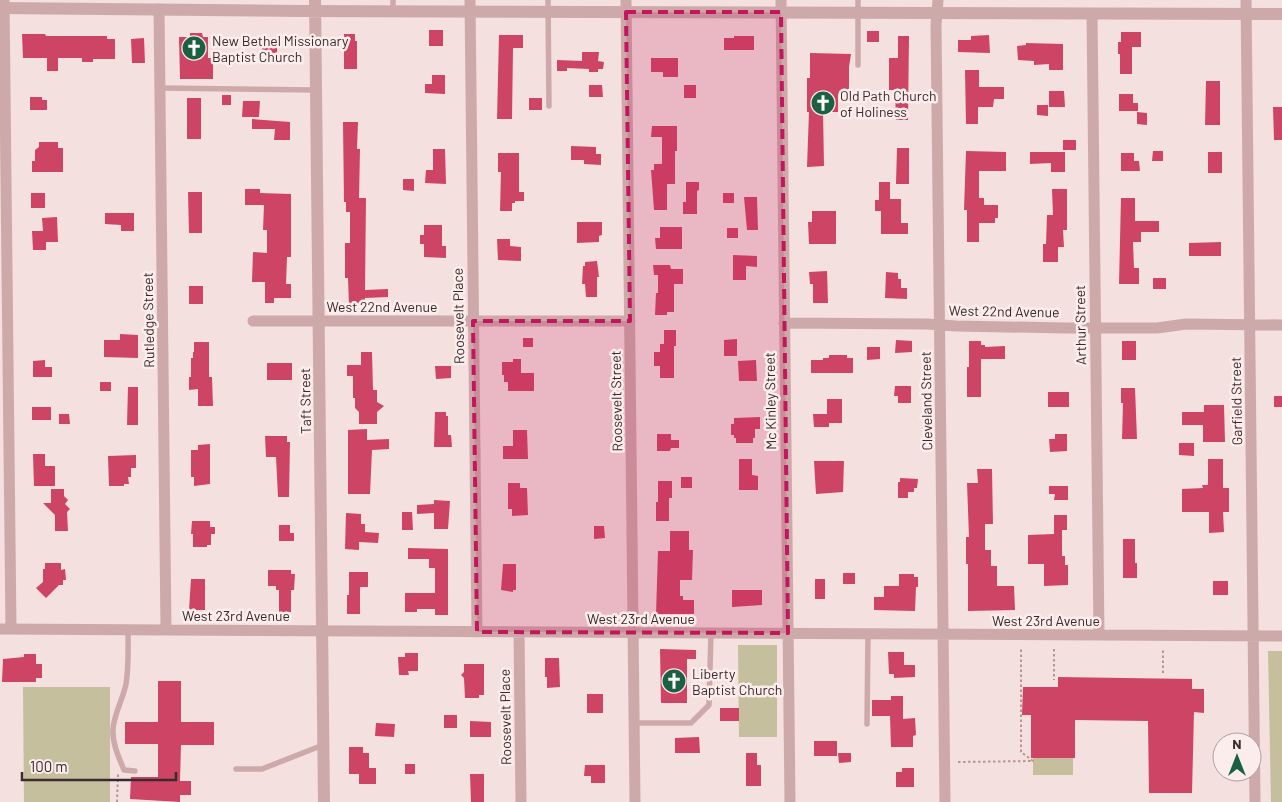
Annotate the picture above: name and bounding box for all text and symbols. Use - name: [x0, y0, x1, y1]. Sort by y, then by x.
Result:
- place label: New Bethel Missionary Baptist Church: [212, 32, 349, 65]
- church icon: New Bethel Missionary Baptist Church: [181, 35, 207, 61]
- place label: Old Path Church of Holiness: [840, 87, 937, 120]
- church icon: Old Path Church of Holiness: [810, 90, 836, 116]
- street label: Roosevelt Place: [449, 268, 467, 364]
- street label: Rutledge Street: [139, 272, 157, 368]
- street label: Arthur Street: [1071, 285, 1089, 365]
- street label: West 22nd Avenue: [327, 298, 437, 315]
- street label: West 22nd Avenue: [948, 302, 1060, 320]
- street label: Roosevelt Street: [607, 350, 625, 452]
- street label: Cleveland Street: [917, 351, 935, 451]
- street label: Mc Kinley Street: [761, 352, 779, 450]
- street label: Garfield Street: [1227, 357, 1245, 445]
- street label: Taft Street: [296, 368, 314, 434]
- street label: West 23rd Avenue: [182, 607, 290, 624]
- street label: West 23rd Avenue: [587, 610, 695, 627]
- street label: West 23rd Avenue: [992, 612, 1100, 629]
- place label: Liberty Baptist Church: [692, 665, 782, 698]
- church icon: Liberty Baptist Church: [661, 668, 687, 694]
- street label: Roosevelt Place: [496, 669, 514, 765]
- north arrow: [1212, 732, 1262, 782]
- text: N: [1232, 735, 1242, 752]
- scale bar: [22, 750, 176, 782]
- text: 100 m: [30, 757, 68, 775]

